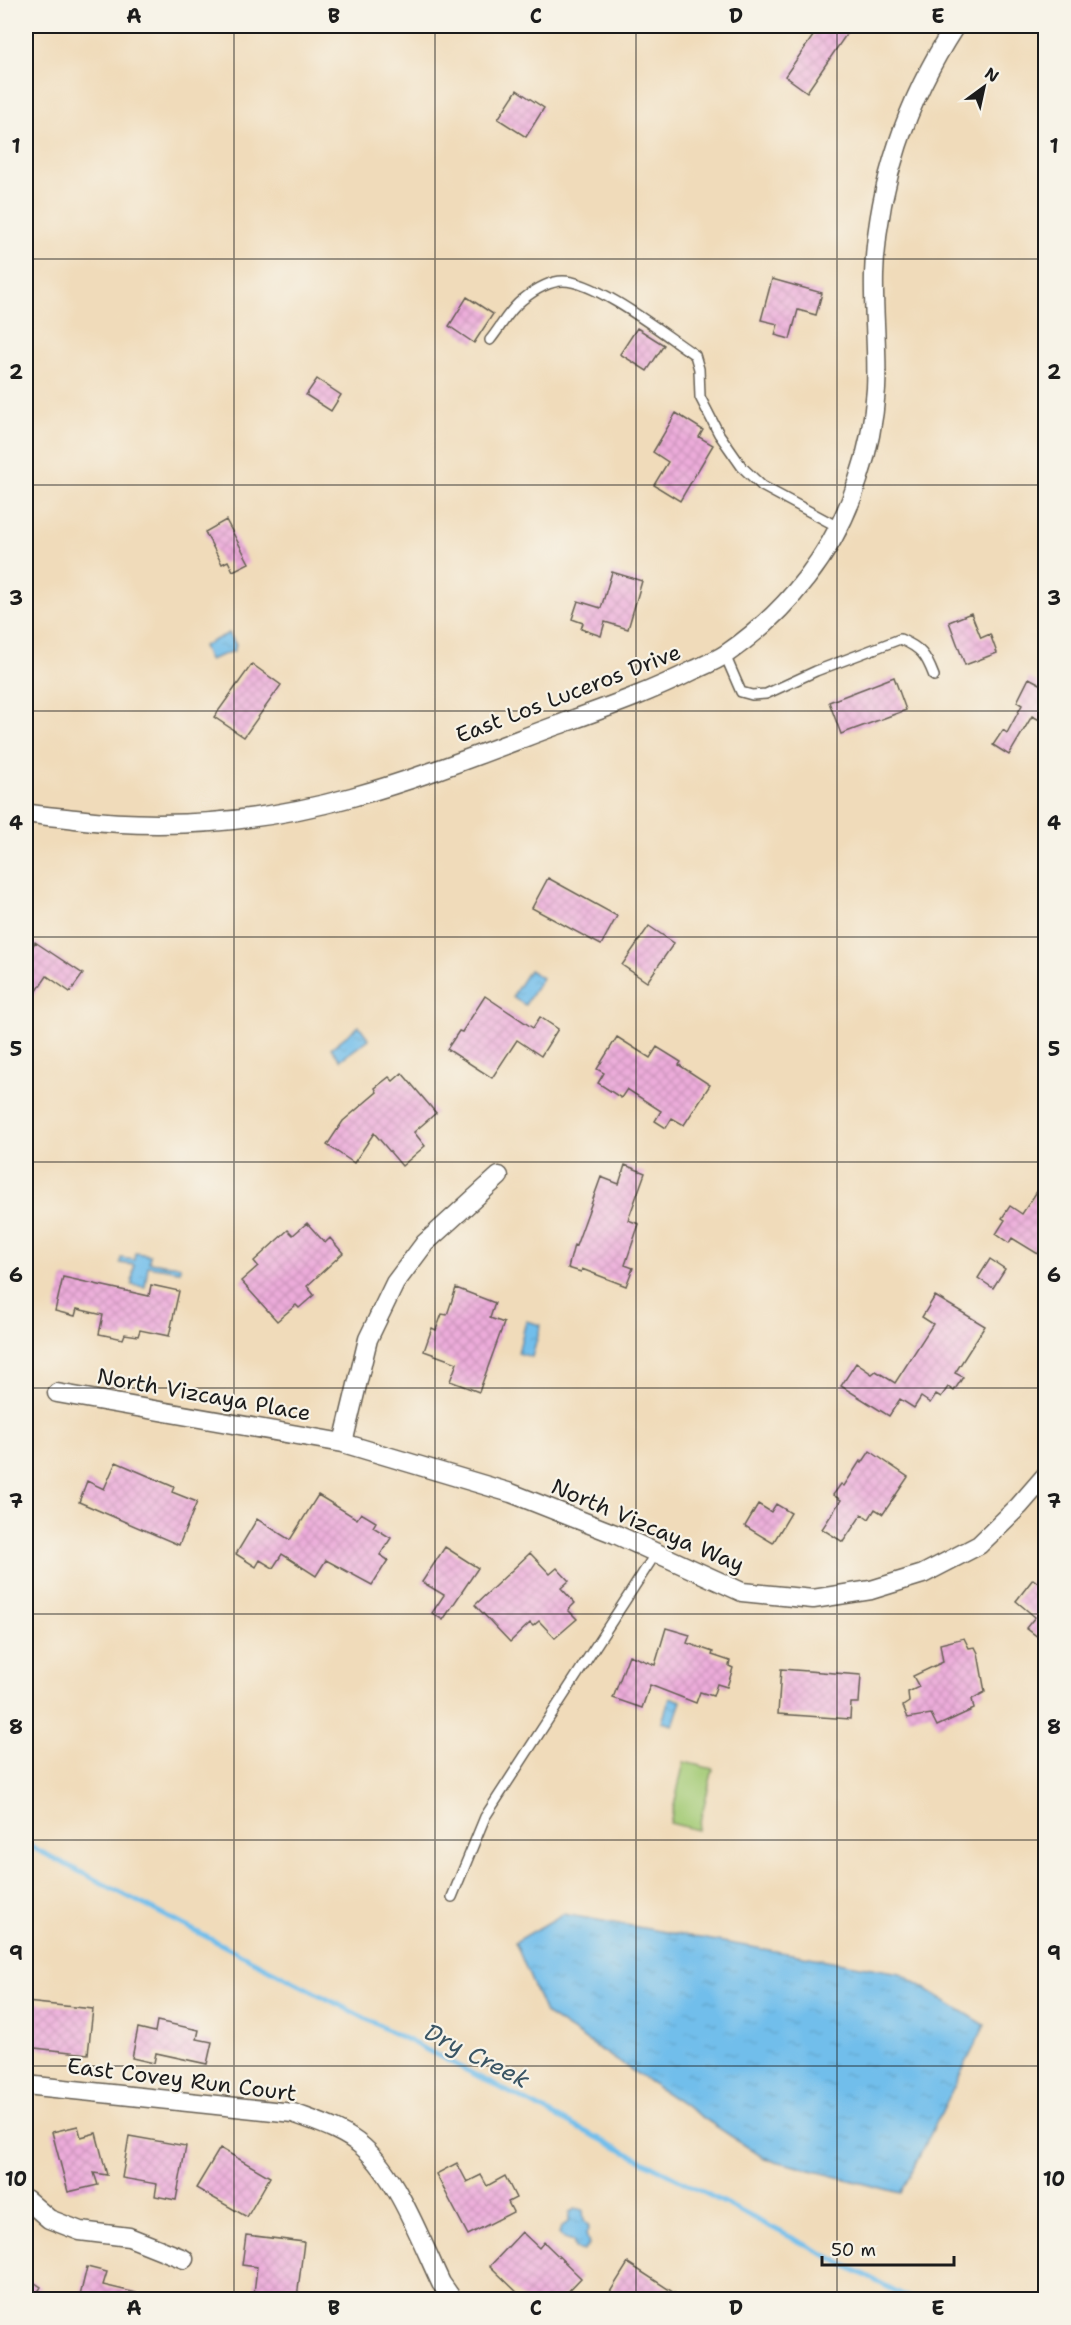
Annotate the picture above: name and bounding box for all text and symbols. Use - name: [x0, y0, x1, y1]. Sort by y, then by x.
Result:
- text: A: [126, 3, 142, 29]
- text: B: [328, 3, 340, 29]
- text: C: [530, 3, 542, 29]
- text: D: [729, 3, 743, 29]
- text: E: [931, 3, 945, 29]
- north arrow: [954, 57, 1014, 117]
- text: N: [981, 63, 1003, 87]
- text: 1: [11, 133, 21, 159]
- text: 1: [1049, 133, 1059, 159]
- text: 2: [9, 359, 23, 385]
- text: 2: [1047, 359, 1061, 385]
- text: 3: [9, 585, 23, 611]
- text: 3: [1047, 585, 1061, 611]
- street label: East Los Luceros Drive: [452, 637, 685, 750]
- text: 4: [9, 810, 23, 836]
- text: 4: [1047, 810, 1061, 836]
- text: 5: [10, 1036, 22, 1062]
- text: 5: [1048, 1036, 1060, 1062]
- text: 6: [9, 1262, 23, 1288]
- text: 6: [1047, 1262, 1061, 1288]
- street label: North Vizcaya Place: [95, 1361, 313, 1428]
- street label: North Vizcaya Way: [547, 1472, 749, 1579]
- text: 7: [9, 1488, 23, 1514]
- text: 7: [1047, 1488, 1061, 1514]
- text: 8: [9, 1714, 23, 1740]
- text: 8: [1047, 1714, 1061, 1740]
- text: 9: [9, 1940, 23, 1966]
- text: 9: [1047, 1940, 1061, 1966]
- water label: Dry Creek: [419, 2016, 535, 2096]
- street label: East Covey Run Court: [66, 2051, 298, 2108]
- text: 10: [5, 2166, 27, 2192]
- text: 10: [1043, 2166, 1065, 2192]
- scale bar: [822, 2229, 954, 2267]
- text: 50 m: [831, 2238, 876, 2262]
- text: A: [126, 2295, 142, 2321]
- text: B: [328, 2295, 340, 2321]
- text: C: [530, 2295, 542, 2321]
- text: D: [729, 2295, 743, 2321]
- text: E: [931, 2295, 945, 2321]

